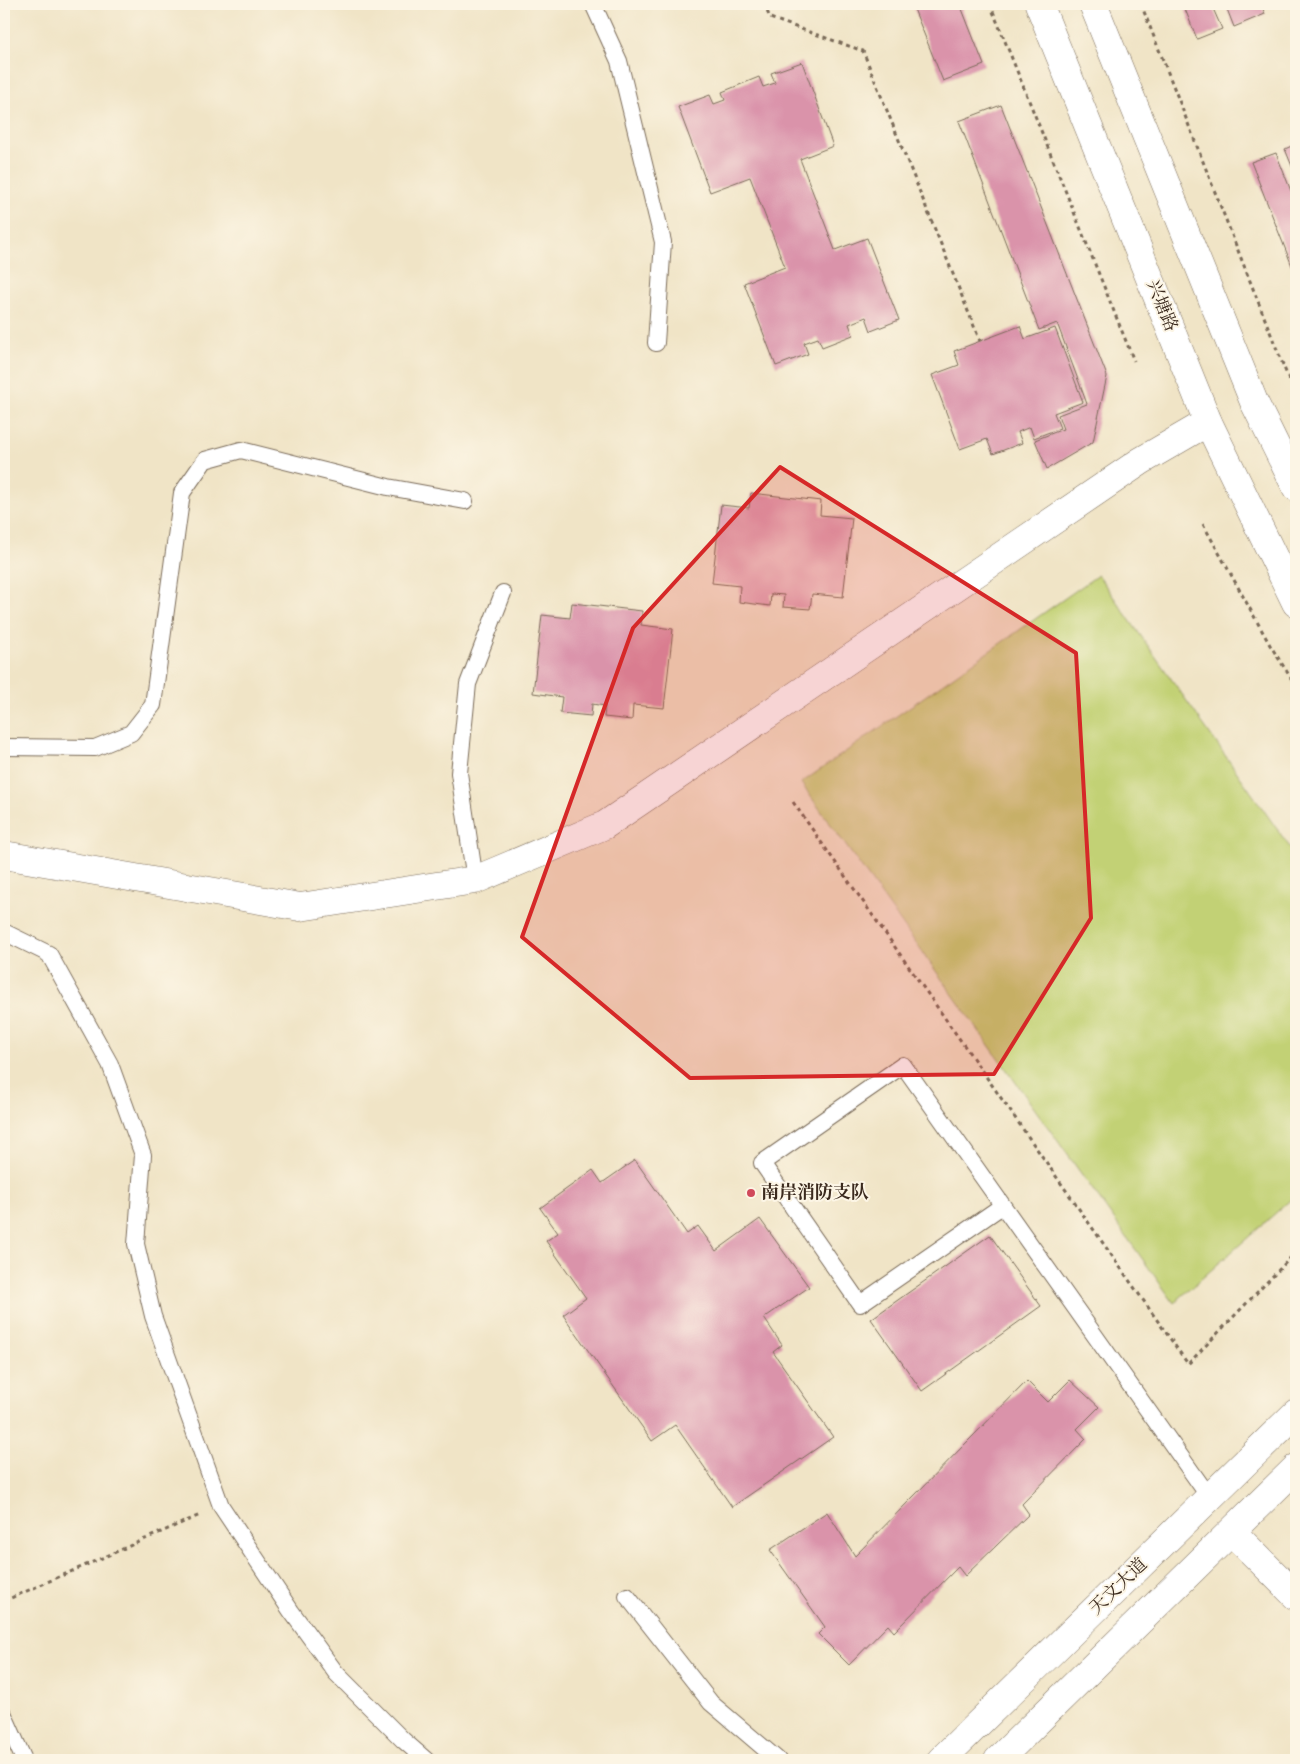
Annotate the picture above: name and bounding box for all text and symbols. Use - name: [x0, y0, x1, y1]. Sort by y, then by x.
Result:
- street label: 兴塘路: [1139, 276, 1183, 336]
- place label: 南岸消防支队: [761, 1181, 869, 1206]
- marker: 南岸消防支队: [745, 1187, 757, 1199]
- street label: 天文大道: [1084, 1553, 1154, 1621]

